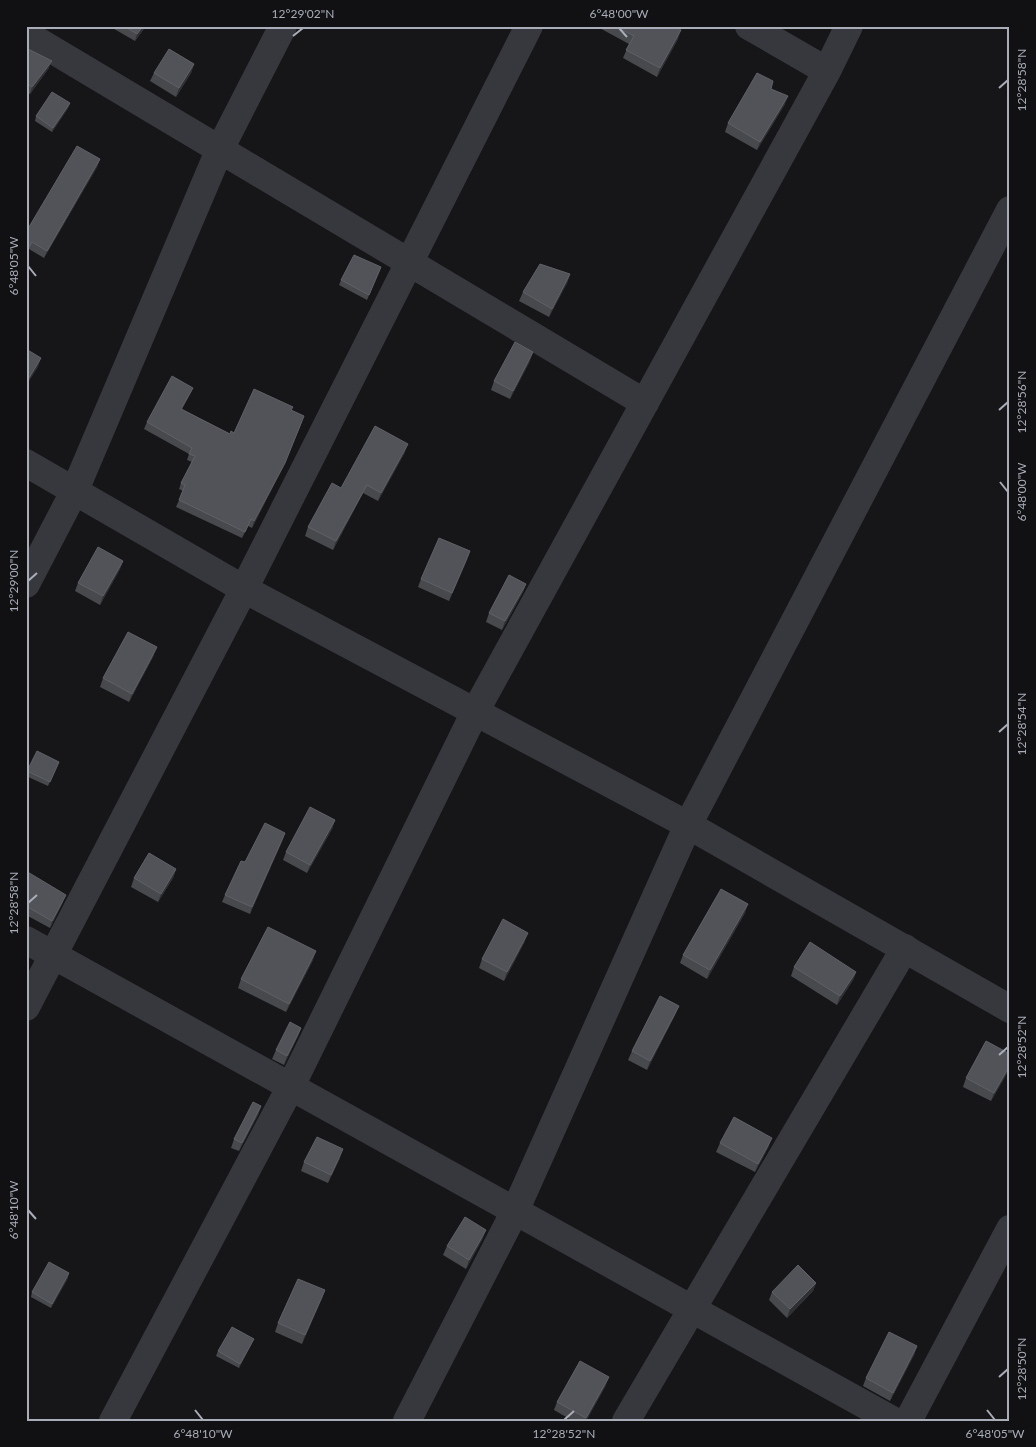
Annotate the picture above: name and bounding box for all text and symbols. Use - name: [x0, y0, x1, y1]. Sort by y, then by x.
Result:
- text: 12°29'02"N: [272, 6, 334, 21]
- text: 6°48'00"W: [589, 6, 649, 21]
- text: 12°28'58"N: [1014, 49, 1029, 111]
- text: 6°48'05"W: [6, 236, 21, 296]
- text: 12°28'56"N: [1014, 371, 1029, 433]
- text: 6°48'00"W: [1014, 462, 1029, 522]
- text: 12°29'00"N: [6, 550, 21, 612]
- text: 12°28'54"N: [1014, 693, 1029, 755]
- text: 12°28'58"N: [6, 872, 21, 934]
- text: 12°28'52"N: [1014, 1016, 1029, 1078]
- text: 6°48'10"W: [6, 1180, 21, 1240]
- text: 12°28'50"N: [1014, 1338, 1029, 1400]
- text: 6°48'10"W: [173, 1426, 233, 1441]
- text: 12°28'52"N: [533, 1426, 595, 1441]
- text: 6°48'05"W: [965, 1426, 1025, 1441]

